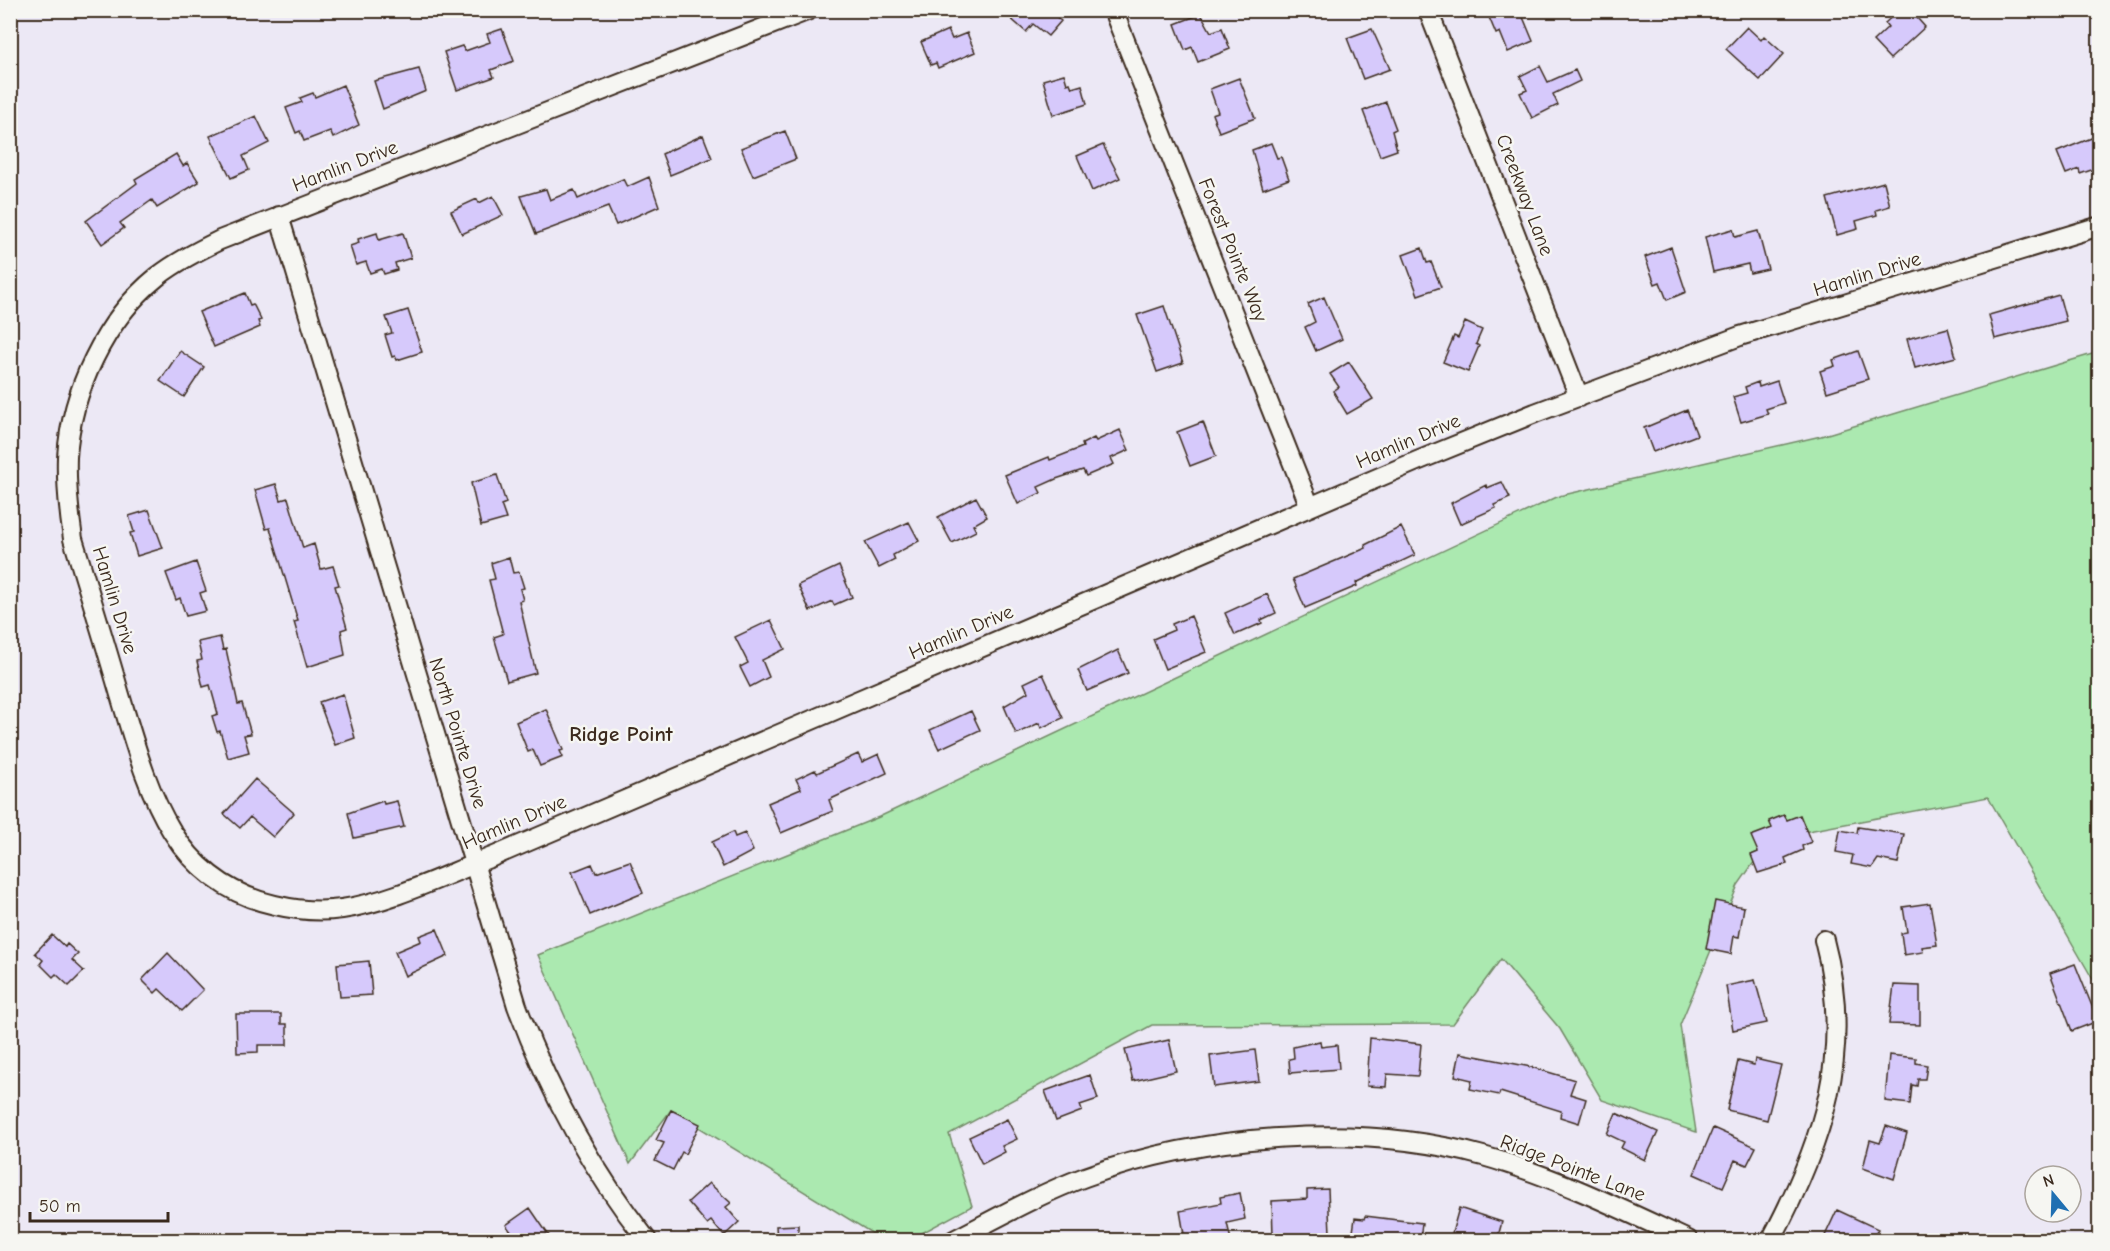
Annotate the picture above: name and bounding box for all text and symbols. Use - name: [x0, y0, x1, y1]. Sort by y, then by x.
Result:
- street label: Creekway Lane: [1491, 131, 1559, 259]
- street label: Hamlin Drive: [289, 135, 401, 197]
- street label: Forest Pointe Way: [1194, 175, 1272, 325]
- street label: Hamlin Drive: [1811, 247, 1923, 301]
- street label: Hamlin Drive: [1352, 409, 1464, 473]
- street label: Hamlin Drive: [88, 544, 142, 656]
- street label: Hamlin Drive: [905, 600, 1017, 664]
- street label: North Pointe Drive: [424, 655, 492, 811]
- district label: Ridge Point: [569, 722, 674, 746]
- street label: Hamlin Drive: [458, 790, 570, 854]
- street label: Ridge Pointe Lane: [1497, 1130, 1649, 1206]
- north arrow: [2023, 1164, 2083, 1224]
- text: N: [2041, 1171, 2056, 1191]
- scale bar: [30, 1185, 168, 1223]
- text: 50 m: [39, 1196, 81, 1217]

